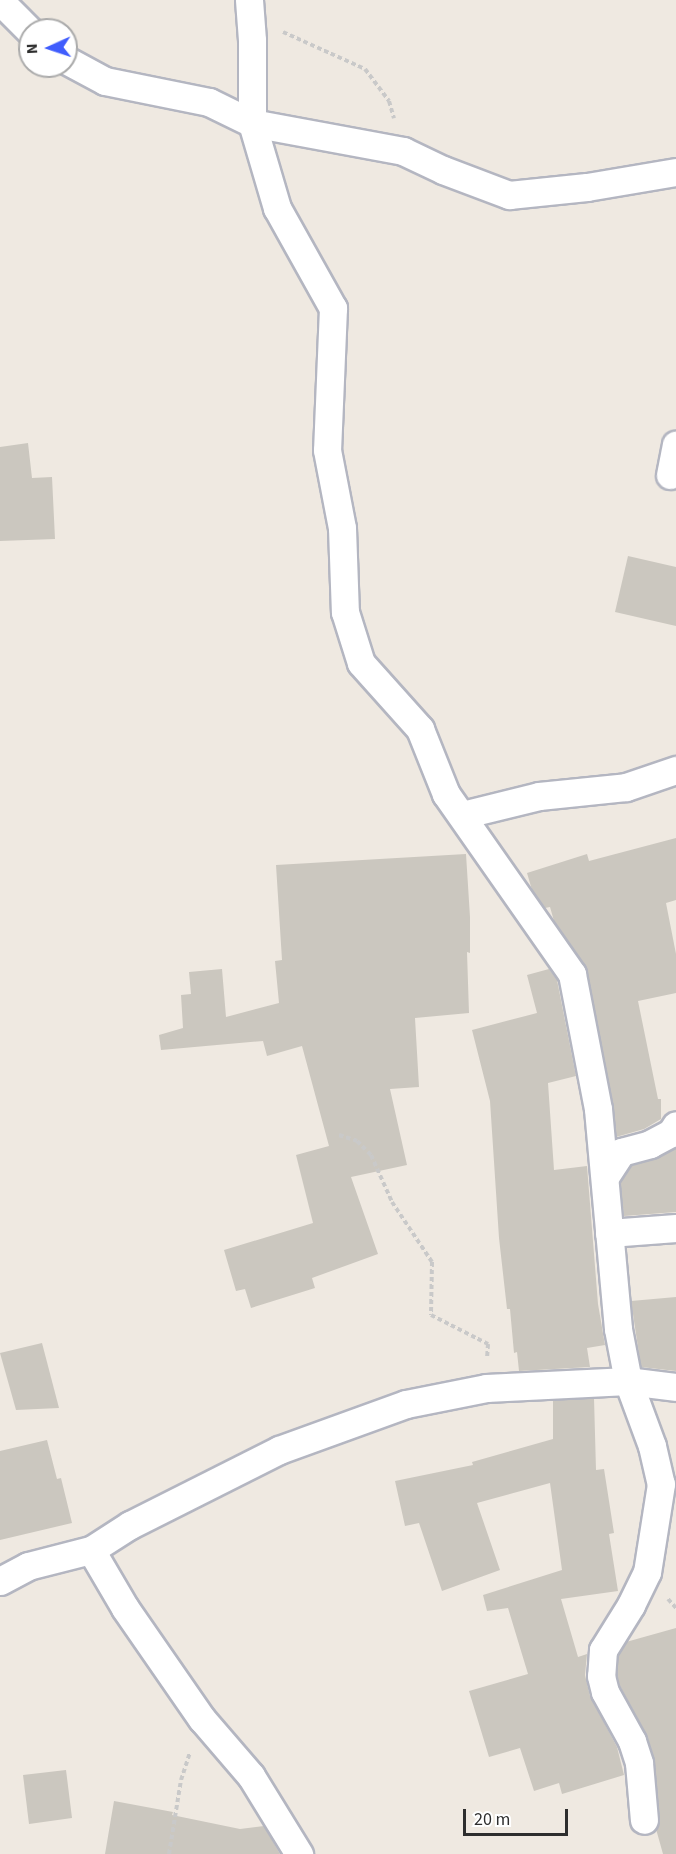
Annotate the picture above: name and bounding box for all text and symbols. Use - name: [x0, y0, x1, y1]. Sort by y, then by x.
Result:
- north arrow: [18, 18, 78, 78]
- text: N: [21, 43, 43, 55]
- scale bar: [466, 1797, 571, 1835]
- text: 20 m: [474, 1807, 510, 1832]

